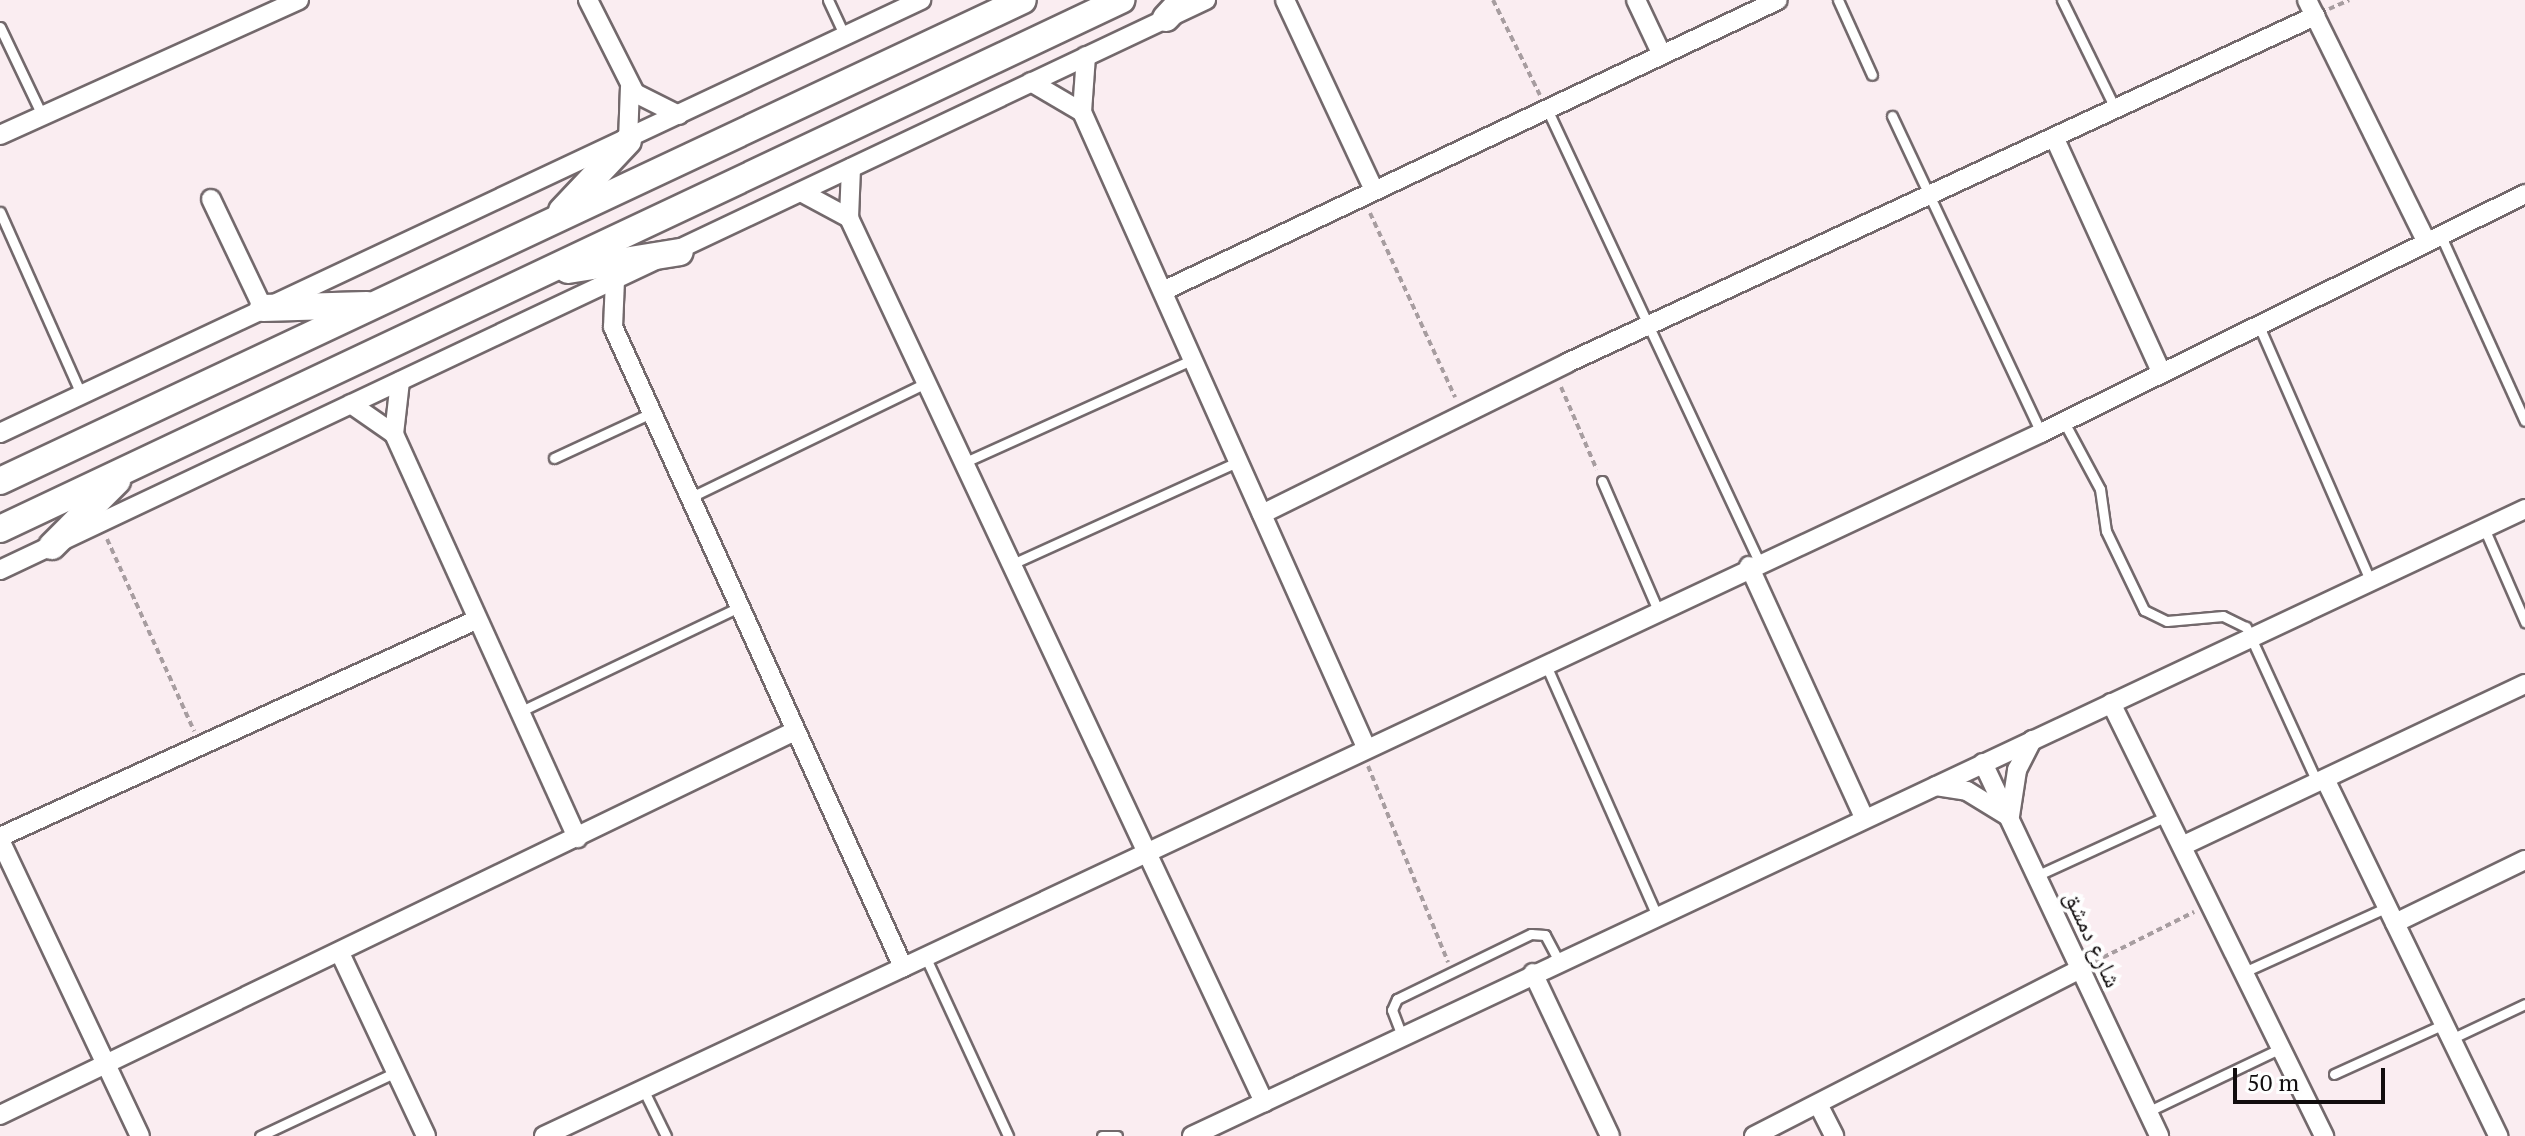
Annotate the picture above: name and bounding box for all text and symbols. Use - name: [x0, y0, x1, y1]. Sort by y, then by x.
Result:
- street label: شارع دمشق: [2058, 886, 2128, 992]
- scale bar: [2237, 1052, 2389, 1102]
- text: 50 m: [2247, 1066, 2299, 1098]

